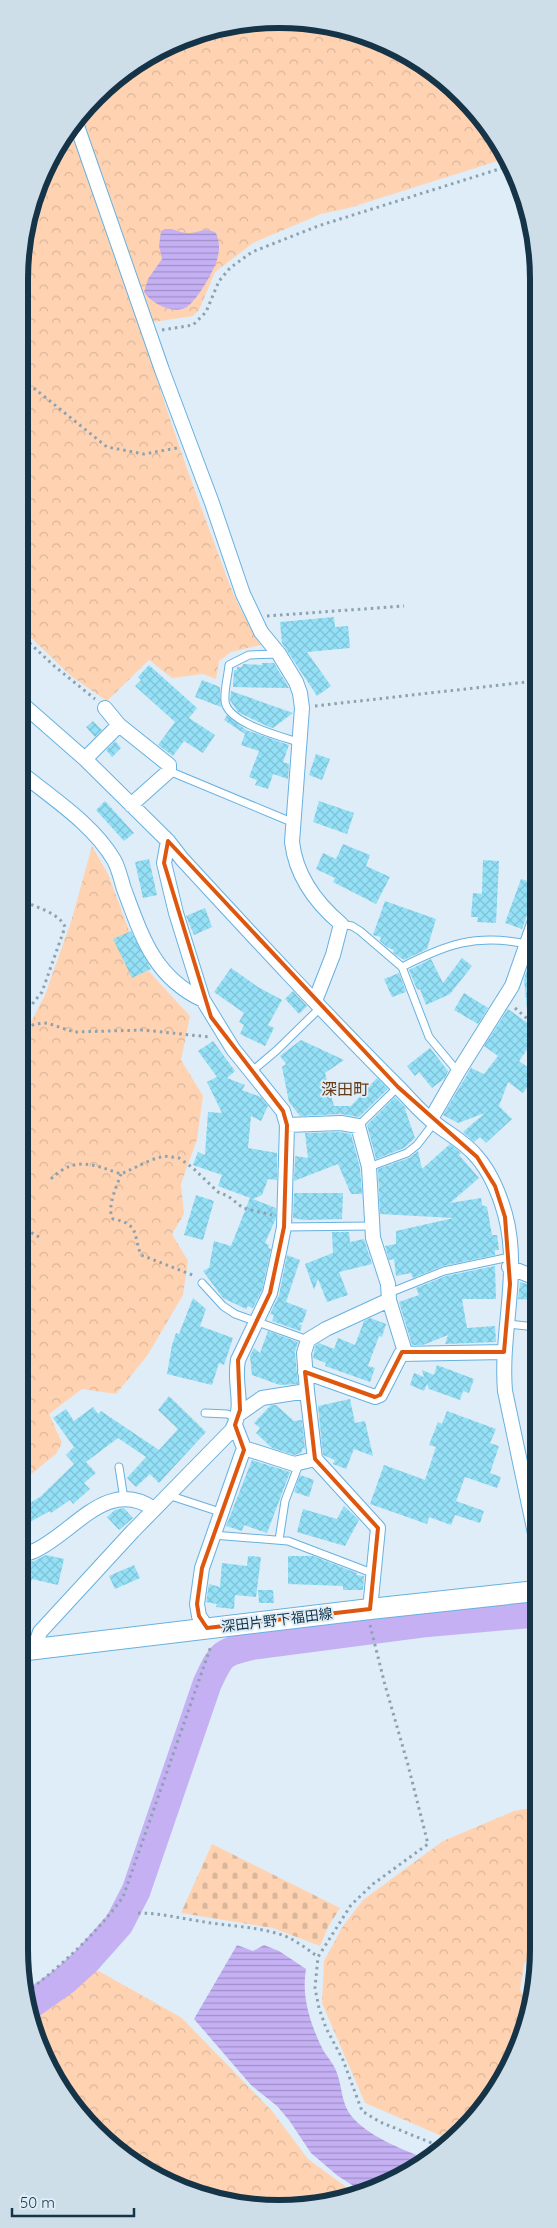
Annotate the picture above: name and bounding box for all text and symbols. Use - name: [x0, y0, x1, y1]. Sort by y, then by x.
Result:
- district label: 深田町: [321, 1079, 369, 1099]
- street label: 深田片野下福田線: [220, 1604, 334, 1636]
- scale bar: [12, 2186, 135, 2218]
- text: 50 m: [20, 2193, 55, 2212]

